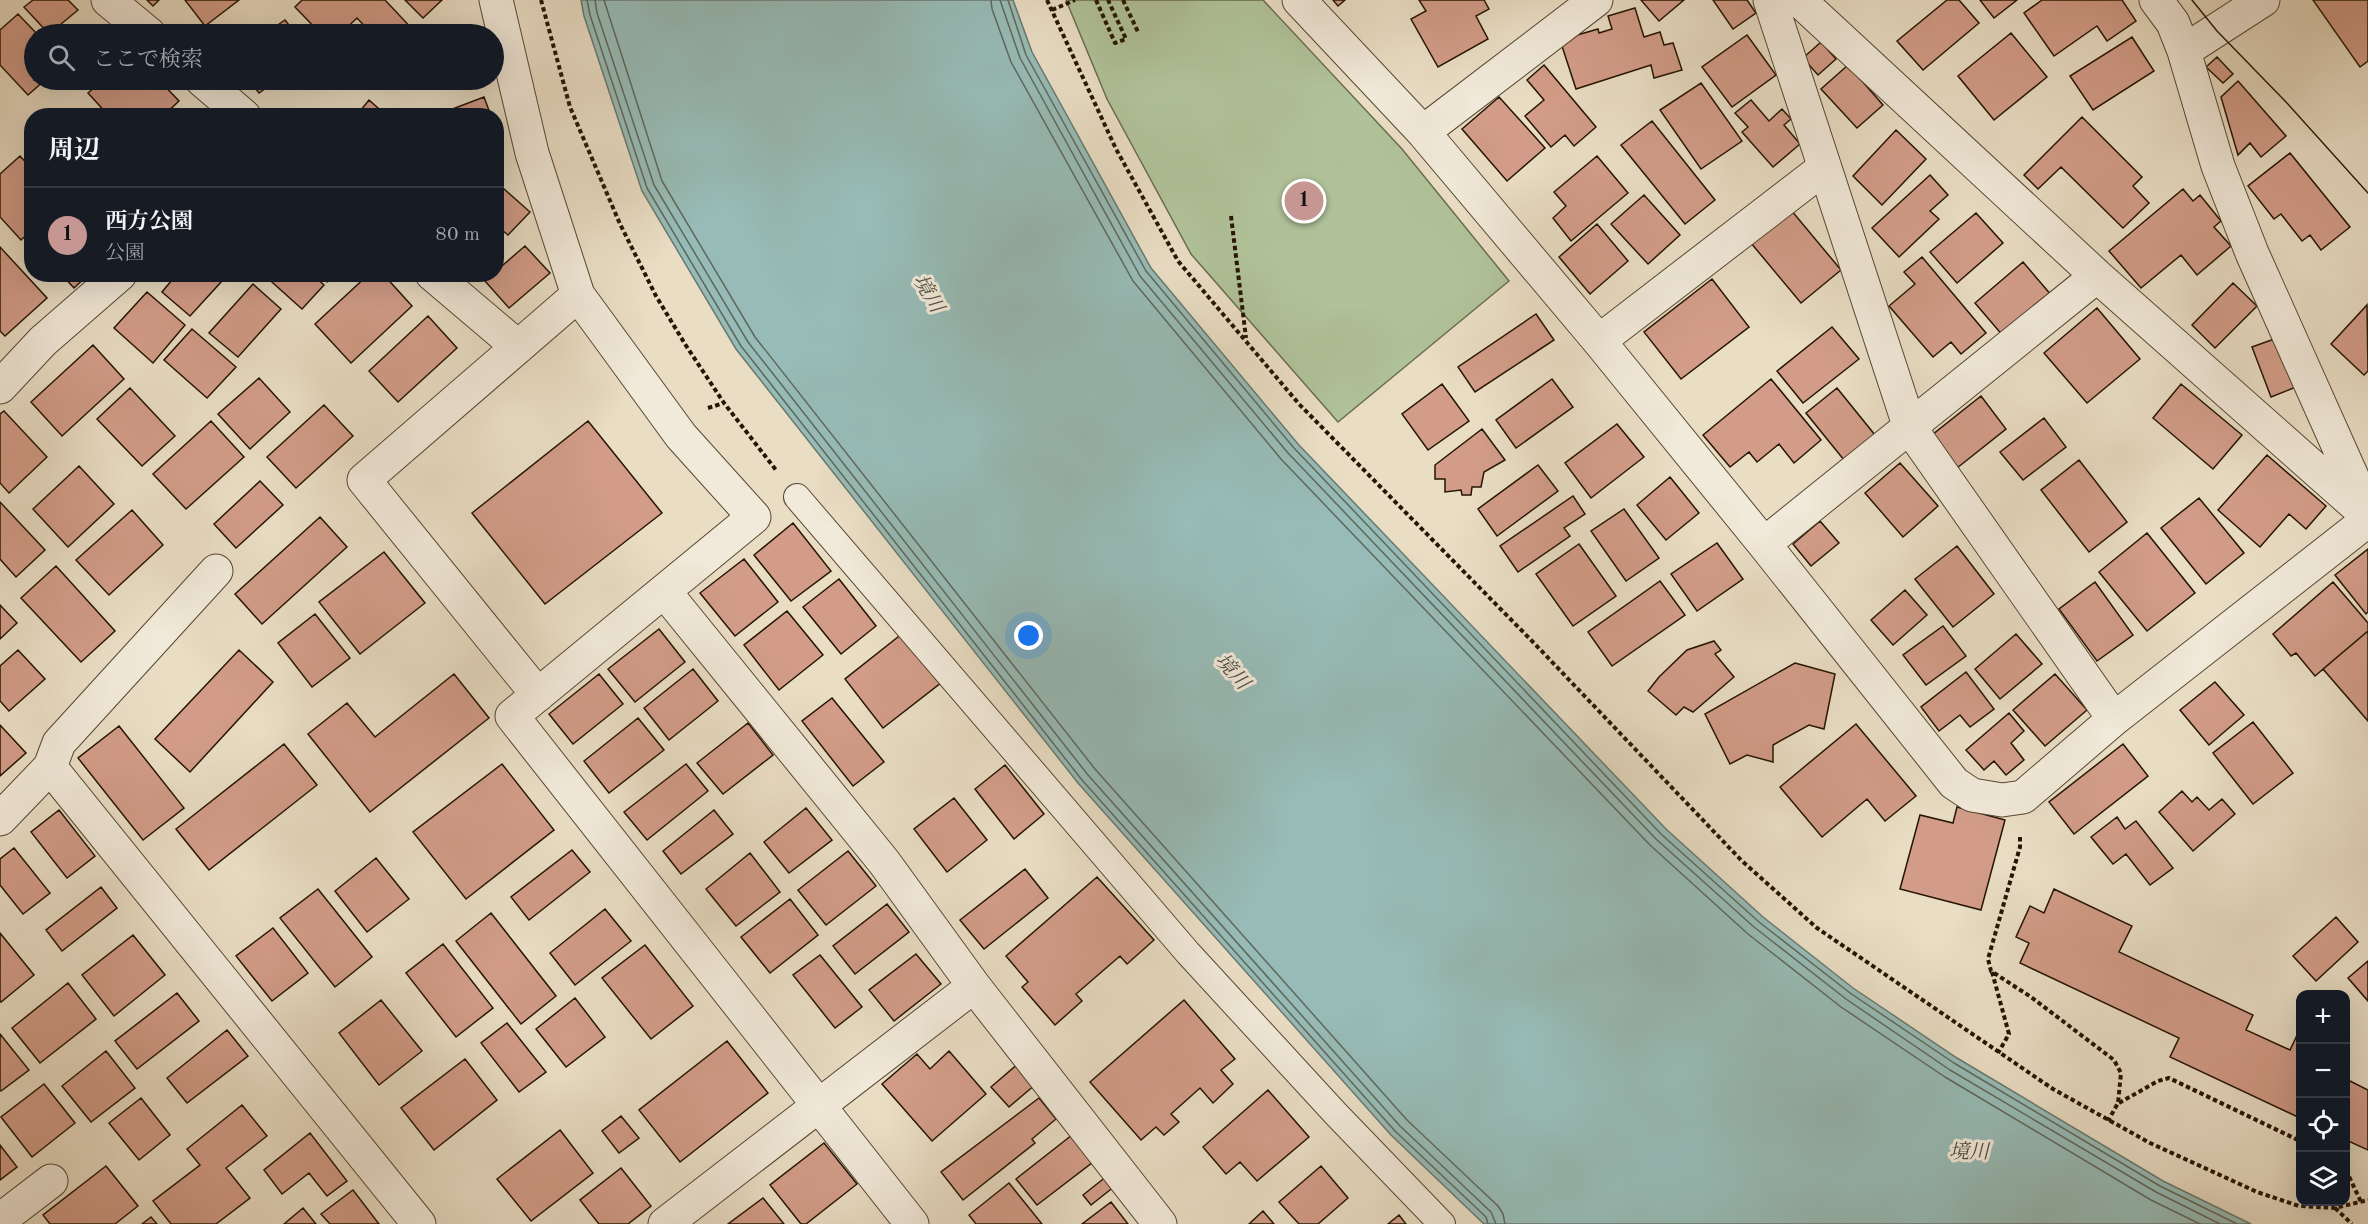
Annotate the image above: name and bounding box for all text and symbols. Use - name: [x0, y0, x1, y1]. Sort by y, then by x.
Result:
- search box: [24, 24, 504, 90]
- icon: search: [45, 41, 78, 74]
- text: ここで検索: [93, 49, 203, 71]
- text: 周辺: [48, 138, 100, 164]
- pin: 1: [1284, 178, 1324, 224]
- text: 西方公園: [105, 211, 193, 233]
- text: 1: [62, 225, 73, 245]
- text: 80 m: [435, 225, 480, 245]
- text: 公園: [105, 244, 145, 264]
- water label: 境川: [909, 271, 949, 318]
- your location: [1014, 621, 1043, 650]
- water label: 境川: [1211, 649, 1255, 695]
- map controls: [2296, 990, 2350, 1206]
- button: +: [2296, 990, 2350, 1044]
- button: −: [2296, 1044, 2350, 1098]
- button: locate: [2296, 1098, 2350, 1152]
- water label: 境川: [1949, 1141, 1991, 1163]
- button: layers: [2296, 1152, 2350, 1206]

